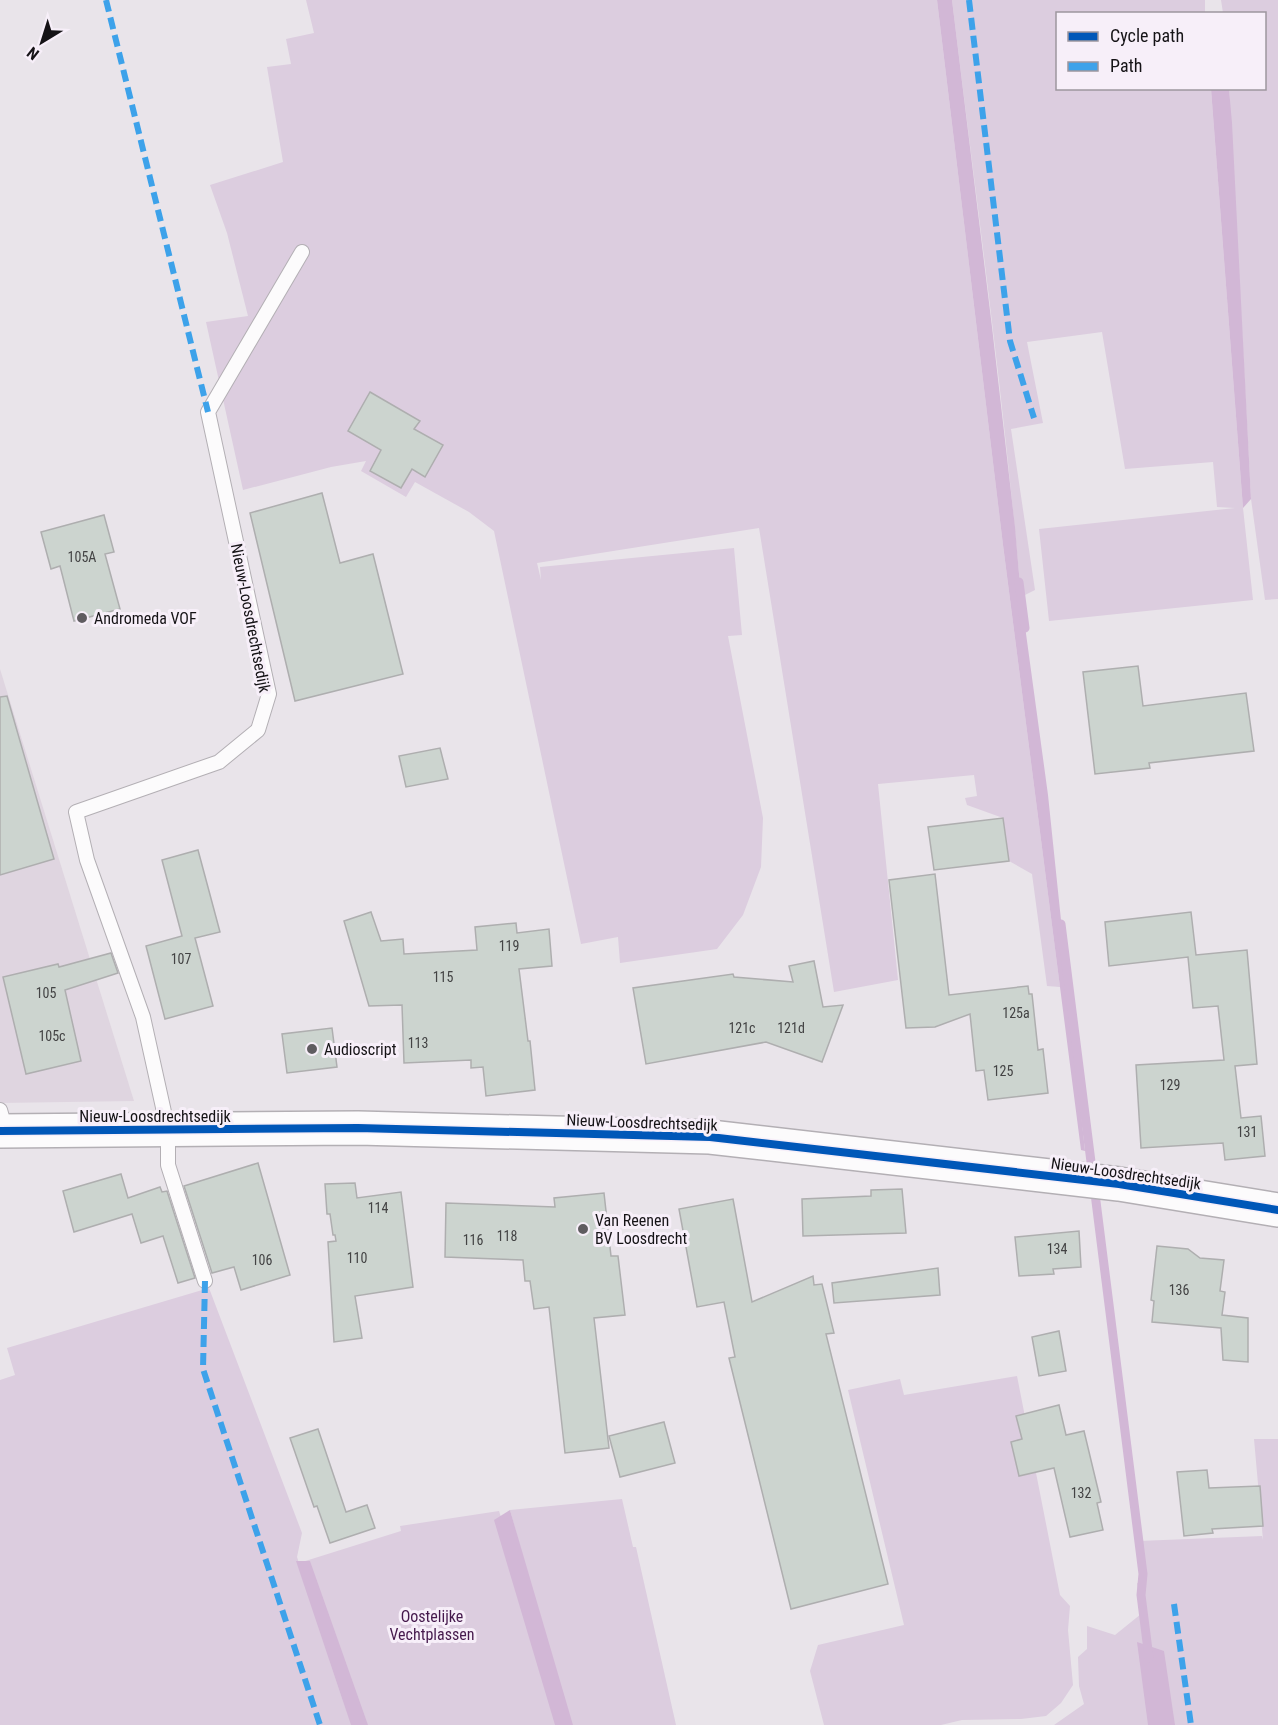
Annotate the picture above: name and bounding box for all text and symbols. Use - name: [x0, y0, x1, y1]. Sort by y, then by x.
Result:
- north arrow: [12, 12, 72, 72]
- legend: [1056, 12, 1266, 90]
- text: Cycle path: [1110, 25, 1184, 46]
- text: N: [23, 43, 43, 64]
- text: Path: [1110, 55, 1143, 76]
- street label: Nieuw-Loosdrechtsedijk: [227, 542, 274, 695]
- house number: 105A: [68, 549, 96, 565]
- place label: Andromeda VOF: [94, 609, 197, 628]
- marker: Andromeda VOF: [75, 611, 89, 625]
- house number: 119: [499, 938, 519, 954]
- house number: 107: [171, 951, 191, 967]
- house number: 115: [433, 969, 453, 985]
- house number: 105: [36, 985, 56, 1001]
- house number: 125a: [1002, 1005, 1030, 1021]
- house number: 121c: [728, 1020, 756, 1036]
- house number: 121d: [777, 1020, 805, 1036]
- house number: 105c: [38, 1028, 66, 1044]
- house number: 113: [408, 1035, 428, 1051]
- place label: Audioscript: [324, 1040, 397, 1059]
- marker: Audioscript: [305, 1042, 319, 1056]
- house number: 125: [993, 1063, 1013, 1079]
- house number: 129: [1160, 1077, 1180, 1093]
- street label: Nieuw-Loosdrechtsedijk: [79, 1107, 231, 1126]
- street label: Nieuw-Loosdrechtsedijk: [566, 1110, 719, 1135]
- house number: 131: [1237, 1124, 1257, 1140]
- street label: Nieuw-Loosdrechtsedijk: [1050, 1154, 1203, 1194]
- house number: 114: [368, 1200, 388, 1216]
- place label: Van Reenen BV Loosdrecht: [595, 1211, 687, 1248]
- marker: Van Reenen BV Loosdrecht: [576, 1222, 590, 1236]
- house number: 118: [497, 1228, 517, 1244]
- house number: 116: [463, 1232, 483, 1248]
- house number: 134: [1047, 1241, 1067, 1257]
- house number: 110: [347, 1250, 367, 1266]
- house number: 106: [252, 1252, 272, 1268]
- house number: 136: [1169, 1282, 1189, 1298]
- house number: 132: [1071, 1485, 1091, 1501]
- park label: Oostelijke Vechtplassen: [389, 1607, 475, 1644]

